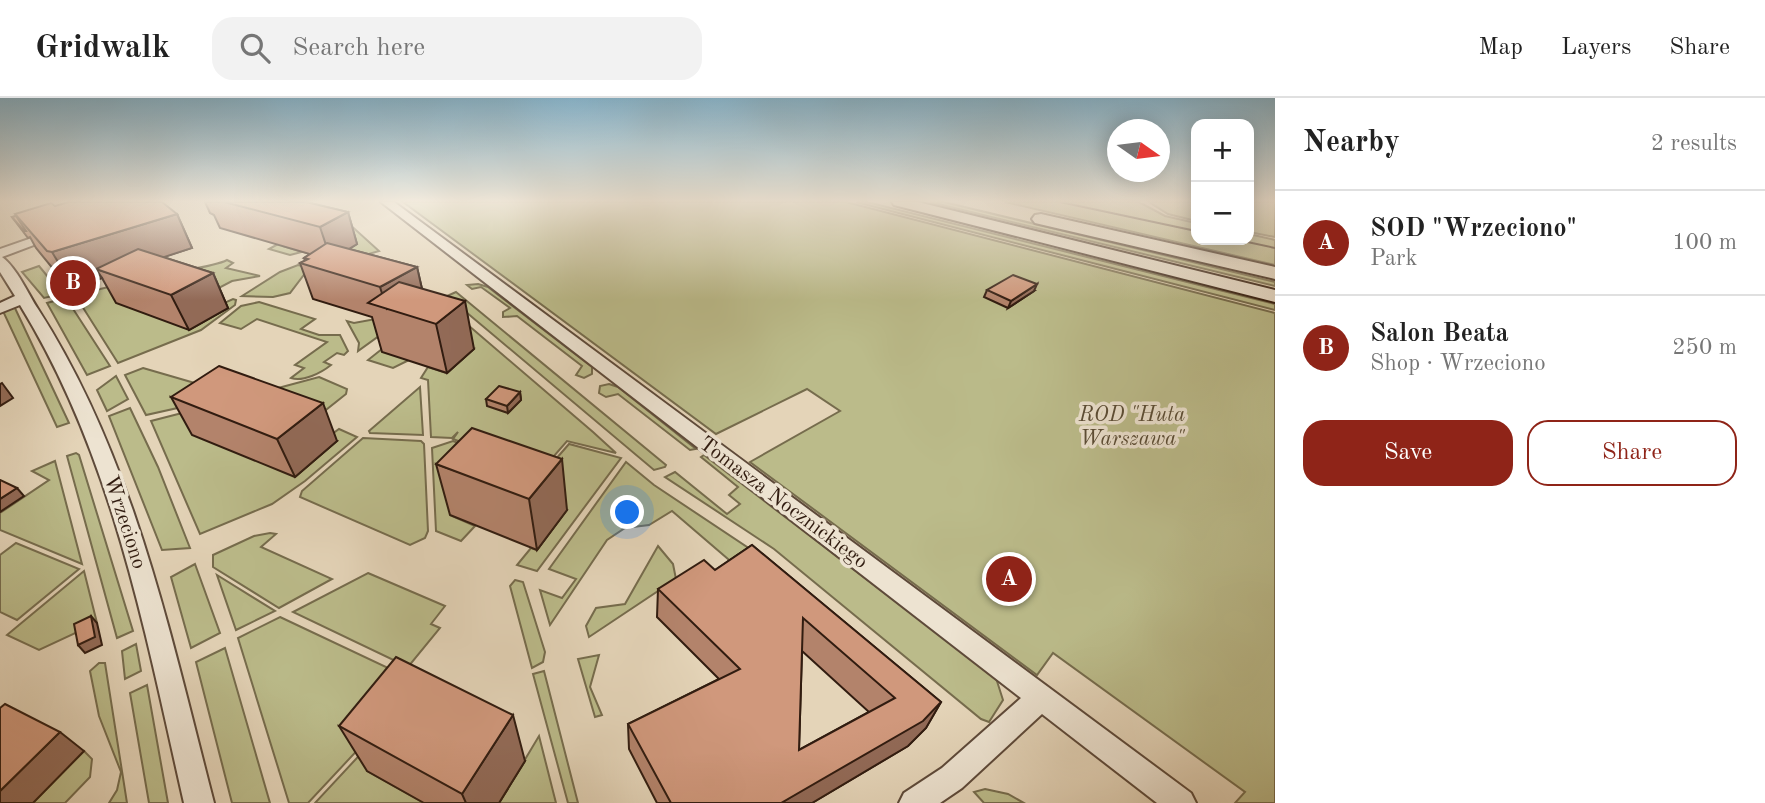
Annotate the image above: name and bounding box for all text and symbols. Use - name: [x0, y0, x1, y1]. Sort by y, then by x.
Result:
- search box: [212, 17, 702, 80]
- icon: search: [236, 29, 274, 67]
- text: Gridwalk: [35, 32, 170, 65]
- text: Search here: [292, 35, 425, 61]
- text: Map: [1479, 36, 1523, 60]
- text: Layers: [1561, 36, 1631, 60]
- text: Share: [1669, 36, 1730, 60]
- north arrow: [1107, 119, 1170, 182]
- map controls: [1191, 119, 1254, 245]
- button: +: [1191, 119, 1254, 182]
- text: Nearby: [1303, 128, 1400, 158]
- text: 2 results: [1651, 132, 1737, 155]
- button: −: [1191, 182, 1254, 245]
- text: SOD "Wrzeciono": [1370, 216, 1577, 242]
- text: A: [1317, 231, 1335, 254]
- text: 100 m: [1672, 231, 1737, 254]
- text: Park: [1370, 247, 1417, 270]
- pin: B: [50, 257, 96, 309]
- text: Salon Beata: [1370, 321, 1509, 347]
- text: B: [1318, 336, 1334, 359]
- text: 250 m: [1672, 336, 1737, 359]
- text: Shop · Wrzeciono: [1370, 352, 1546, 375]
- park label: ROD "Huta Warszawa": [1078, 405, 1185, 450]
- button: Save: [1303, 420, 1513, 486]
- button: Share: [1527, 420, 1737, 486]
- street label: Tomasza Nocznickiego: [695, 433, 871, 573]
- street label: Wrzeciono: [100, 473, 150, 572]
- your location: [610, 495, 644, 529]
- pin: A: [986, 553, 1032, 605]

